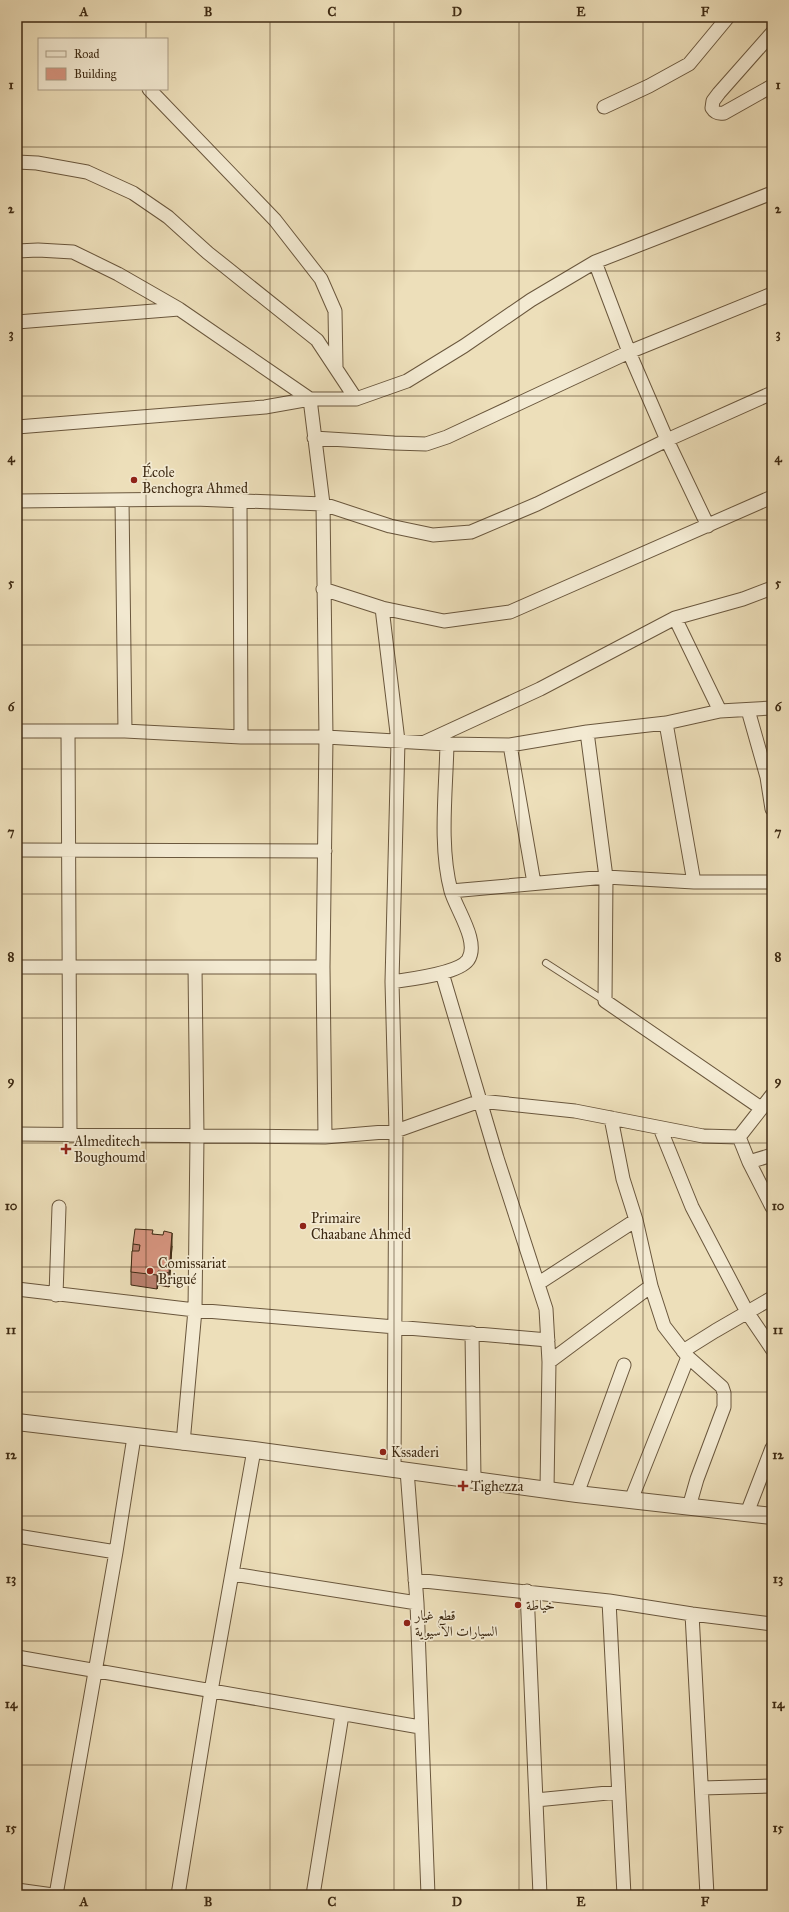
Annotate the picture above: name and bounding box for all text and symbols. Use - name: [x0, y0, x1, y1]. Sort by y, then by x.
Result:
- text: A: [79, 4, 89, 20]
- text: B: [204, 4, 213, 20]
- text: C: [328, 4, 337, 20]
- text: D: [452, 4, 462, 20]
- text: E: [576, 4, 586, 20]
- text: F: [701, 4, 710, 20]
- legend: [38, 38, 168, 90]
- text: Road: [74, 47, 100, 61]
- text: Building: [74, 67, 117, 82]
- text: 1: [8, 77, 14, 93]
- text: 1: [775, 77, 781, 93]
- text: 2: [8, 201, 15, 217]
- text: 2: [775, 201, 782, 217]
- text: 3: [8, 326, 14, 342]
- text: 3: [775, 326, 781, 342]
- text: 4: [7, 450, 15, 466]
- text: 4: [774, 450, 782, 466]
- place label: École Benchogra Ahmed: [142, 462, 248, 497]
- marker: École Benchogra Ahmed: [129, 475, 139, 485]
- text: 5: [8, 575, 15, 591]
- text: 5: [775, 575, 782, 591]
- text: 6: [8, 699, 16, 715]
- text: 6: [775, 699, 783, 715]
- text: 7: [8, 824, 15, 840]
- text: 7: [775, 824, 782, 840]
- text: 8: [8, 949, 15, 965]
- text: 8: [775, 949, 782, 965]
- text: 9: [8, 1073, 15, 1089]
- text: 9: [775, 1073, 782, 1089]
- place label: Almeditech Boughoumd: [73, 1133, 146, 1166]
- marker: Almeditech Boughoumd: [61, 1144, 71, 1154]
- text: 10: [5, 1198, 18, 1214]
- text: 10: [772, 1198, 785, 1214]
- place label: Primaire Chaabane Ahmed: [311, 1210, 411, 1243]
- marker: Primaire Chaabane Ahmed: [298, 1221, 308, 1231]
- place label: Comissariat Brigué: [158, 1255, 226, 1288]
- marker: Comissariat Brigué: [145, 1266, 155, 1276]
- text: 11: [6, 1322, 16, 1338]
- text: 11: [773, 1322, 783, 1338]
- place label: Kssaderi: [391, 1444, 439, 1461]
- text: 12: [5, 1447, 17, 1463]
- marker: Kssaderi: [378, 1447, 388, 1457]
- text: 12: [772, 1447, 784, 1463]
- place label: Tighezza: [471, 1478, 523, 1495]
- marker: Tighezza: [458, 1481, 468, 1491]
- text: 13: [6, 1571, 16, 1587]
- text: 13: [773, 1571, 783, 1587]
- place label: خياطة: [526, 1597, 555, 1614]
- marker: خياطة: [513, 1600, 523, 1610]
- place label: قطع غيار السيارات الآسيوية: [413, 1607, 498, 1640]
- marker: قطع غيار السيارات الآسيوية: [402, 1618, 412, 1628]
- text: 14: [5, 1696, 18, 1712]
- text: 14: [772, 1696, 785, 1712]
- text: 15: [5, 1820, 17, 1836]
- text: 15: [772, 1820, 784, 1836]
- text: A: [79, 1894, 89, 1910]
- text: B: [204, 1894, 213, 1910]
- text: C: [328, 1894, 337, 1910]
- text: D: [452, 1894, 462, 1910]
- text: E: [576, 1894, 586, 1910]
- text: F: [701, 1894, 710, 1910]

